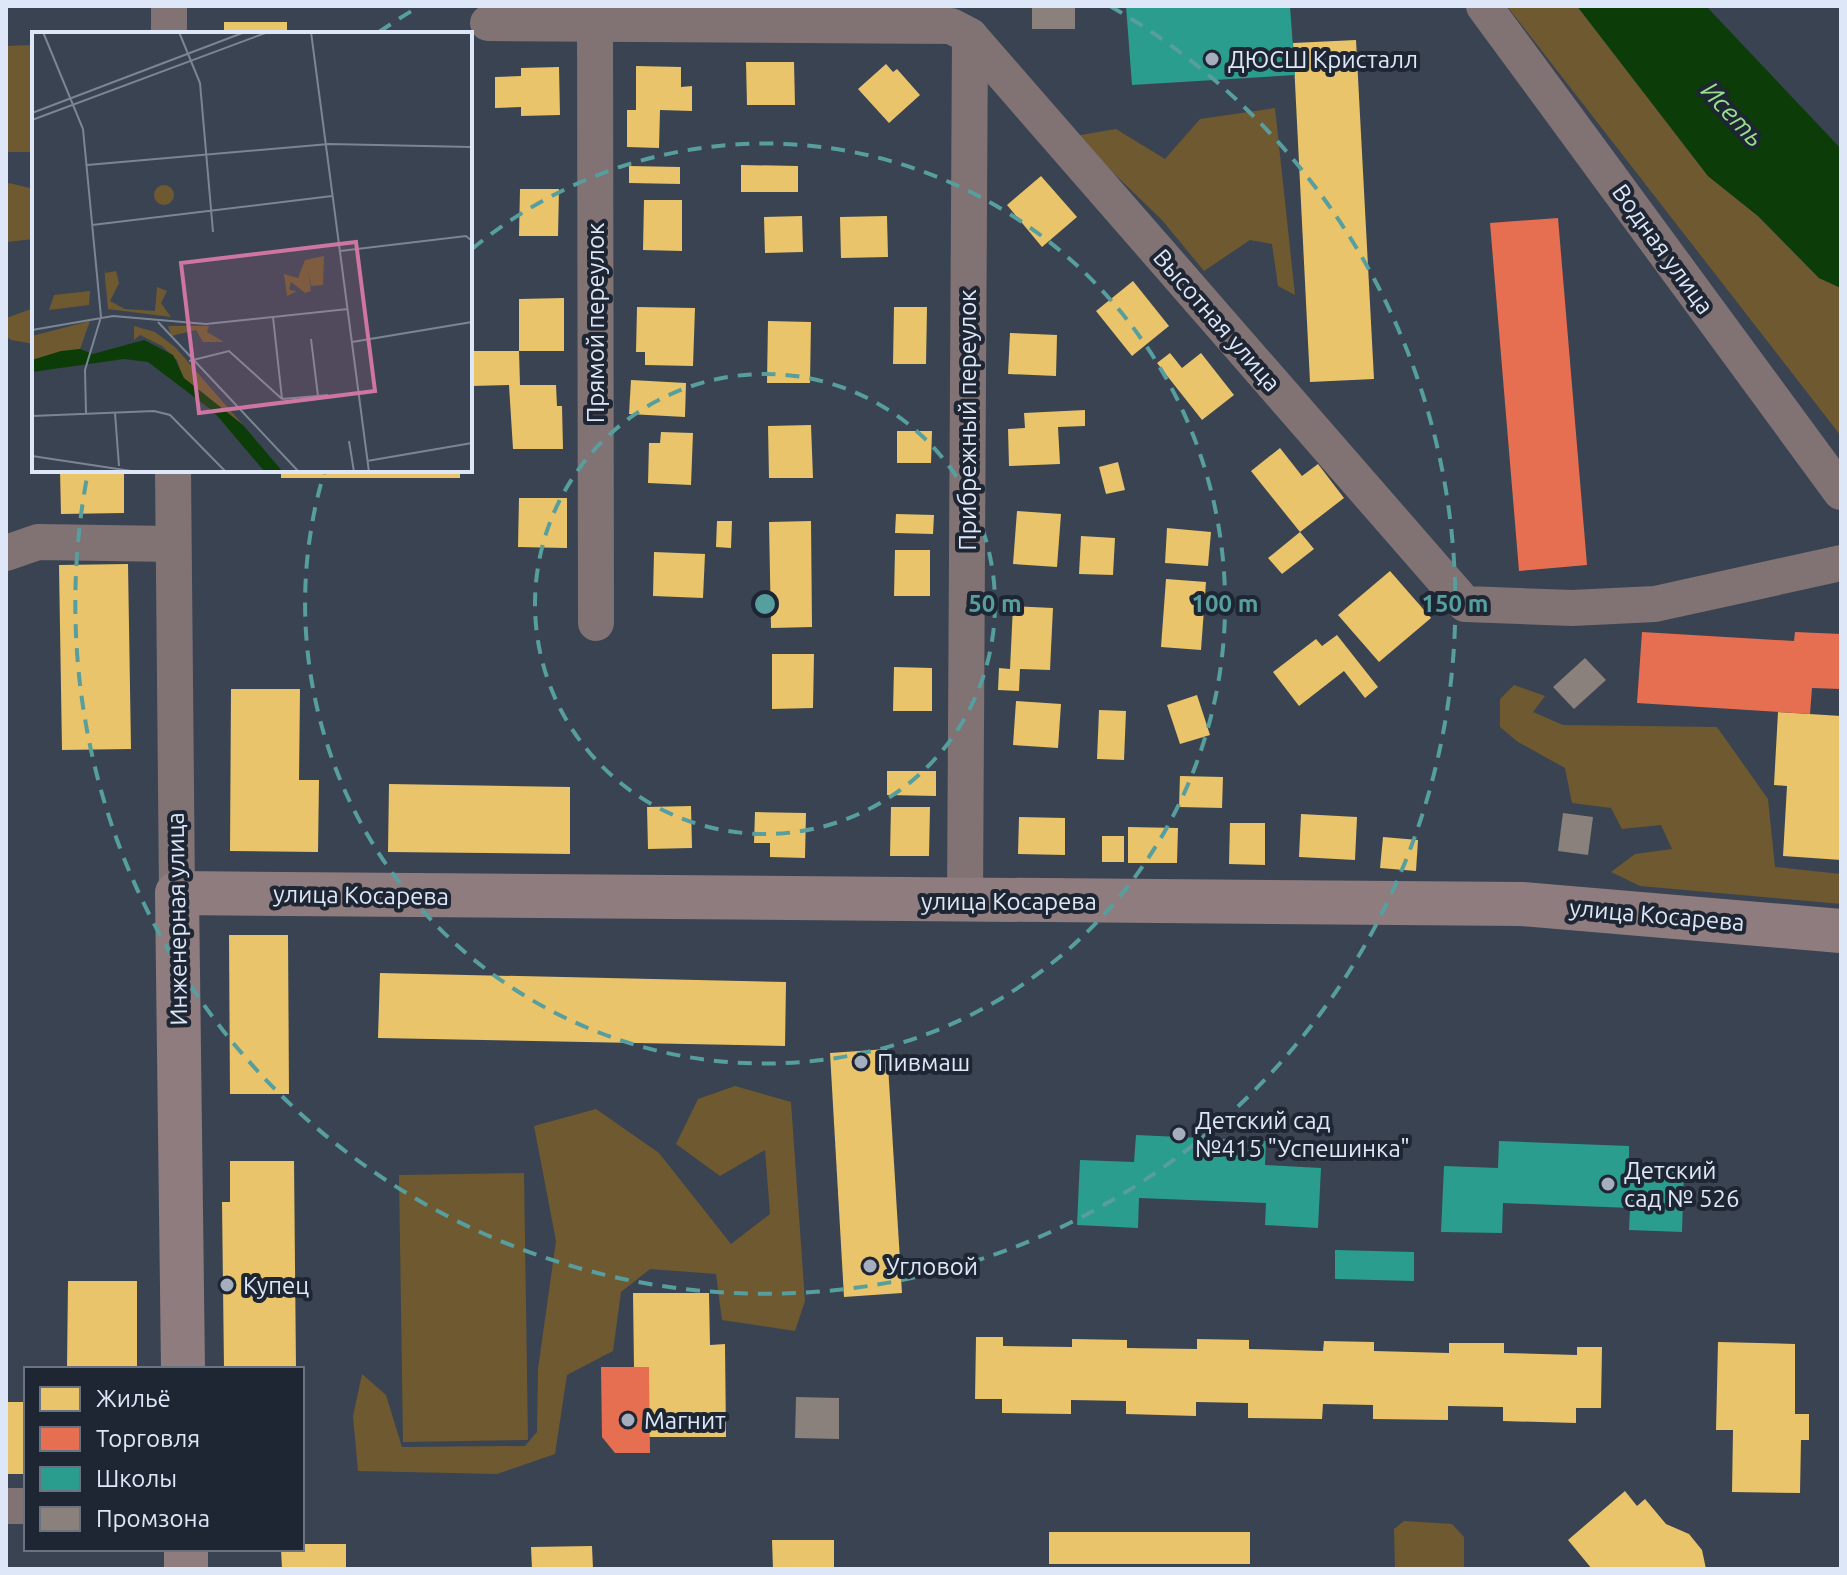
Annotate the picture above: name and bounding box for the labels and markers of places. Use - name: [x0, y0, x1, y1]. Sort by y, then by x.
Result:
- place label: ДЮСШ Кристалл: [1228, 46, 1418, 73]
- marker: ДЮСШ Кристалл: [1203, 50, 1221, 68]
- centre of rings: [751, 590, 779, 618]
- place label: Пивмаш: [877, 1049, 970, 1076]
- marker: Пивмаш: [852, 1053, 870, 1071]
- place label: Детский сад №415 "Успешинка": [1195, 1107, 1410, 1162]
- marker: Детский сад №415 "Успешинка": [1170, 1125, 1188, 1143]
- place label: Детcкий сад № 526: [1624, 1157, 1740, 1212]
- marker: Детcкий сад № 526: [1599, 1175, 1617, 1193]
- place label: Угловой: [886, 1253, 978, 1280]
- marker: Угловой: [861, 1257, 879, 1275]
- place label: Купец: [243, 1272, 309, 1299]
- marker: Купец: [218, 1276, 236, 1294]
- place label: Магнит: [644, 1407, 726, 1434]
- marker: Магнит: [619, 1411, 637, 1429]

